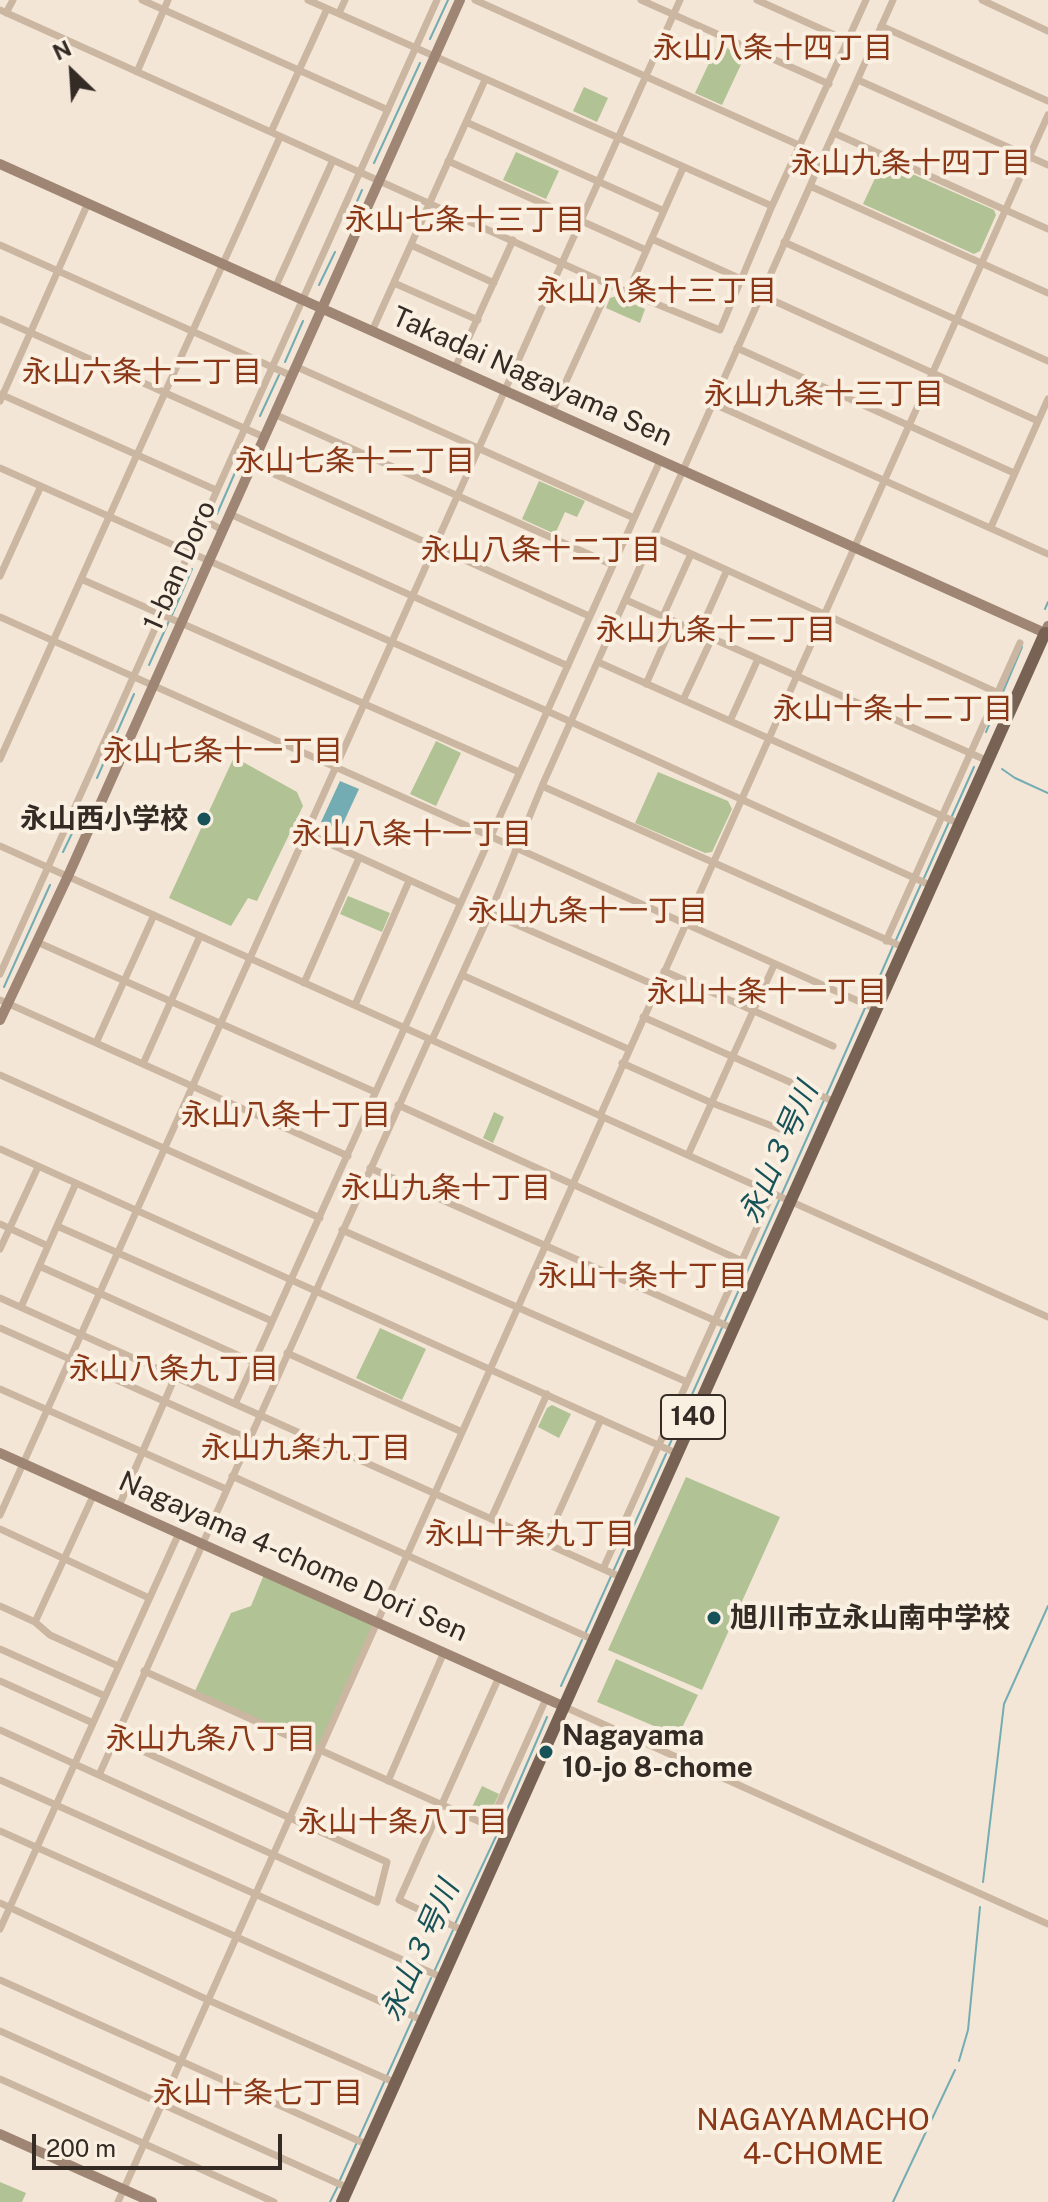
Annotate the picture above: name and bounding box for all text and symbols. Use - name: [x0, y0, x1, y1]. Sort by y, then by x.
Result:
- district label: 永山八条十四丁目: [653, 31, 893, 67]
- north arrow: [32, 32, 112, 112]
- text: N: [49, 35, 75, 66]
- district label: 永山九条十四丁目: [791, 146, 1031, 182]
- district label: 永山七条十三丁目: [345, 203, 585, 239]
- district label: 永山八条十三丁目: [537, 274, 777, 310]
- street label: Takadai Nagayama Sen: [387, 300, 677, 454]
- district label: 永山六条十二丁目: [22, 355, 262, 391]
- district label: 永山九条十三丁目: [704, 377, 944, 413]
- district label: 永山七条十二丁目: [235, 444, 475, 480]
- street label: 1-ban Doro: [136, 496, 224, 636]
- district label: 永山八条十二丁目: [421, 533, 661, 569]
- district label: 永山九条十二丁目: [596, 613, 836, 649]
- district label: 永山十条十二丁目: [773, 692, 1013, 728]
- district label: 永山七条十一丁目: [103, 734, 343, 770]
- place label: 永山西小学校: [20, 802, 188, 836]
- marker: 永山西小学校: [195, 810, 213, 828]
- district label: 永山八条十一丁目: [292, 817, 532, 853]
- district label: 永山九条十一丁目: [468, 894, 708, 930]
- district label: 永山十条十一丁目: [647, 975, 887, 1011]
- water label: 永山３号川: [732, 1077, 826, 1229]
- district label: 永山八条十丁目: [181, 1098, 391, 1134]
- district label: 永山九条十丁目: [341, 1171, 551, 1207]
- district label: 永山十条十丁目: [538, 1259, 748, 1295]
- district label: 永山八条九丁目: [69, 1352, 279, 1388]
- road number: 140: [661, 1395, 725, 1439]
- district label: 永山九条九丁目: [201, 1431, 411, 1467]
- street label: Nagayama 4-chome Dori Sen: [113, 1465, 473, 1649]
- district label: 永山十条九丁目: [425, 1517, 635, 1553]
- place label: 旭川市立永山南中学校: [730, 1601, 1010, 1635]
- marker: 旭川市立永山南中学校: [705, 1609, 723, 1627]
- place label: Nagayama 10-jo 8-chome: [562, 1719, 753, 1785]
- district label: 永山九条八丁目: [106, 1722, 316, 1758]
- marker: Nagayama 10-jo 8-chome: [537, 1743, 555, 1761]
- district label: 永山十条八丁目: [298, 1805, 508, 1841]
- water label: 永山３号川: [373, 1875, 467, 2027]
- district label: 永山十条七丁目: [153, 2076, 363, 2112]
- district label: NAGAYAMACHO 4-CHOME: [685, 2103, 941, 2174]
- scale bar: [36, 2118, 286, 2168]
- text: 200 m: [46, 2134, 116, 2162]

